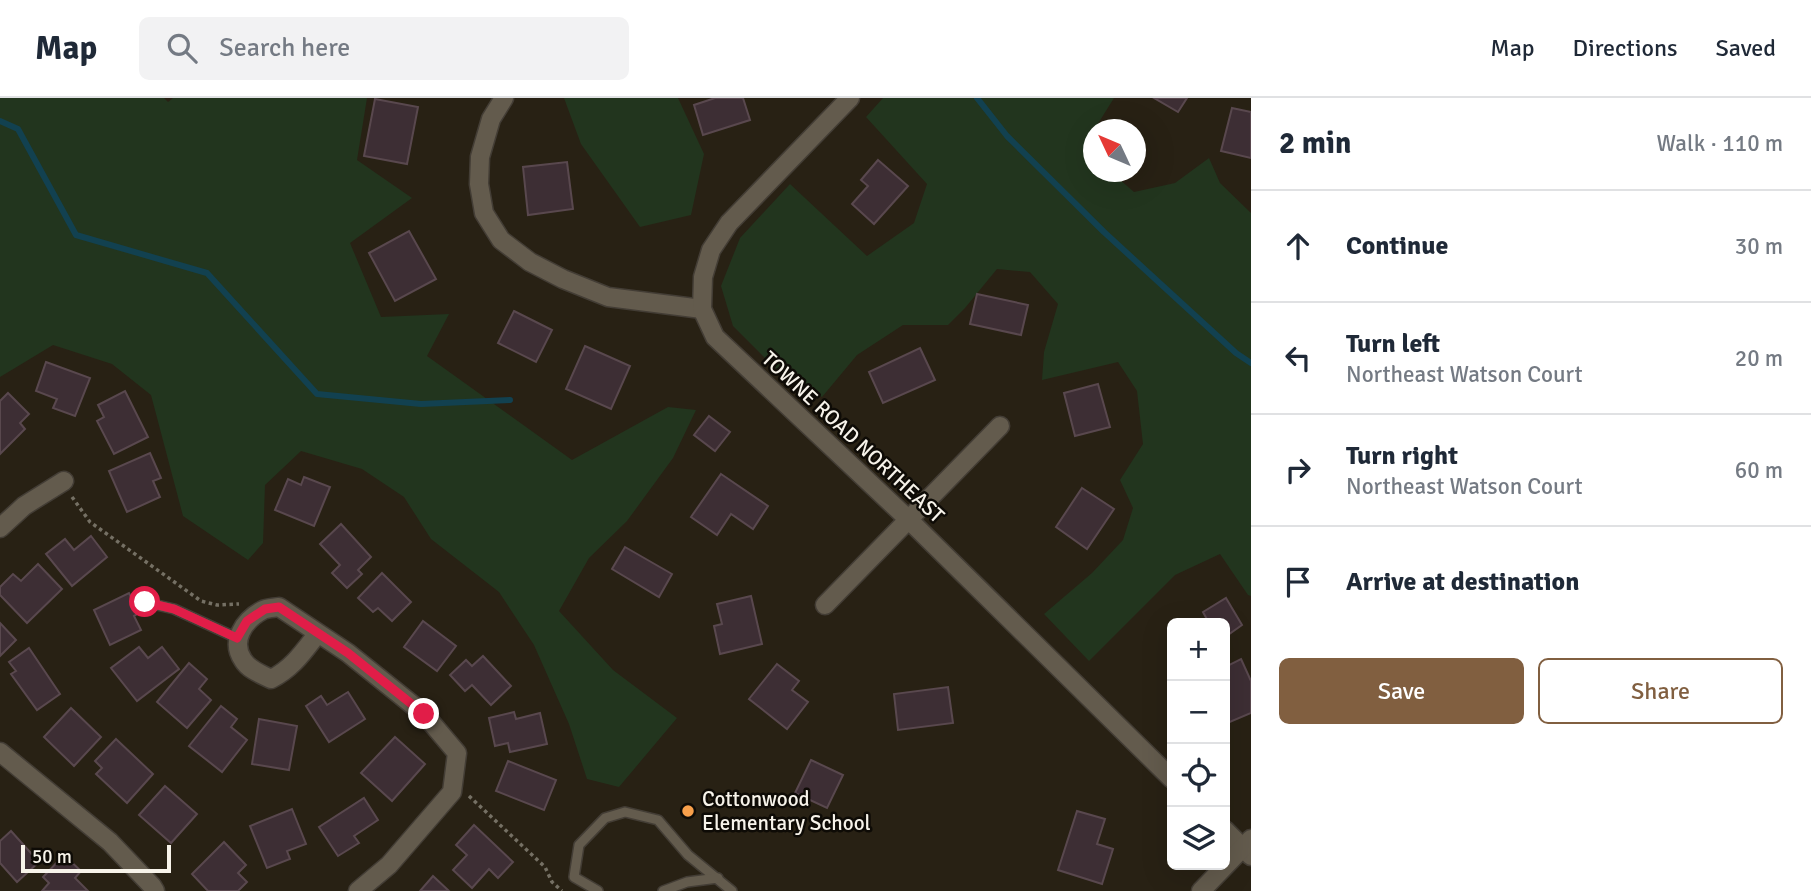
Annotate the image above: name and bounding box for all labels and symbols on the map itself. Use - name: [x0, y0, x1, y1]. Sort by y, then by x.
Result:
- north arrow: [1083, 119, 1146, 182]
- street label: TOWNE ROAD NORTHEAST: [756, 346, 950, 529]
- route start: [129, 586, 160, 617]
- route end: [408, 698, 439, 729]
- place label: Cottonwood Elementary School: [702, 786, 871, 836]
- marker: Cottonwood Elementary School: [680, 803, 696, 819]
- scale bar: [21, 842, 172, 874]

